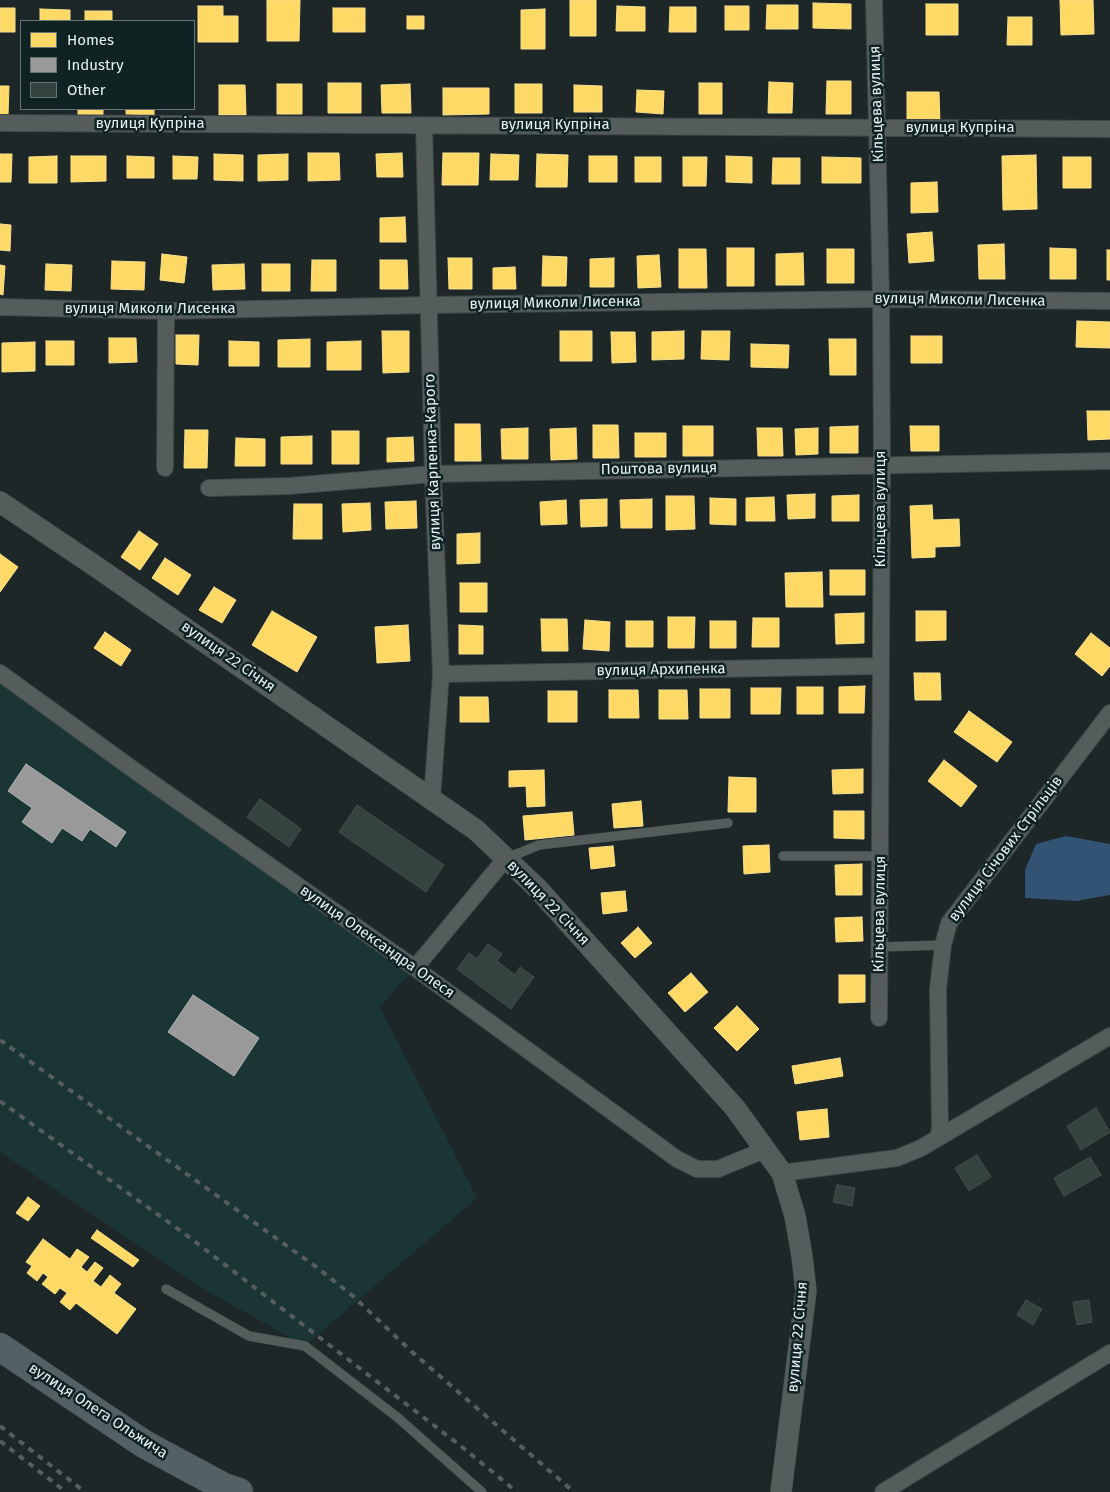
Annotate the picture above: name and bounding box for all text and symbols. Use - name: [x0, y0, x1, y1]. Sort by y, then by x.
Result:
- legend: [20, 20, 195, 110]
- text: Homes: [67, 31, 114, 49]
- street label: Кільцева вулиця: [866, 45, 888, 163]
- text: Industry: [67, 56, 124, 74]
- text: Other: [67, 81, 106, 99]
- street label: вулиця Купріна: [95, 115, 205, 133]
- street label: вулиця Купріна: [500, 116, 610, 134]
- street label: вулиця Купріна: [905, 119, 1015, 137]
- street label: вулиця Миколи Лисенка: [874, 290, 1046, 310]
- street label: вулиця Миколи Лисенка: [469, 293, 641, 313]
- street label: вулиця Миколи Лисенка: [64, 300, 236, 318]
- street label: вулиця Карпенка-Карого: [421, 373, 445, 551]
- street label: Кільцева вулиця: [872, 451, 890, 567]
- street label: Поштова вулиця: [601, 459, 717, 479]
- street label: вулиця 22 Січня: [177, 618, 279, 696]
- street label: вулиця Архипенка: [596, 660, 726, 680]
- street label: вулиця Січових Стрільців: [945, 773, 1067, 925]
- street label: Кільцева вулиця: [870, 855, 890, 973]
- street label: вулиця 22 Січня: [503, 857, 593, 949]
- street label: вулиця Олександра Олеся: [296, 882, 458, 1002]
- street label: вулиця 22 Січня: [784, 1281, 812, 1393]
- street label: вулиця Олега Ольжича: [25, 1359, 171, 1463]

